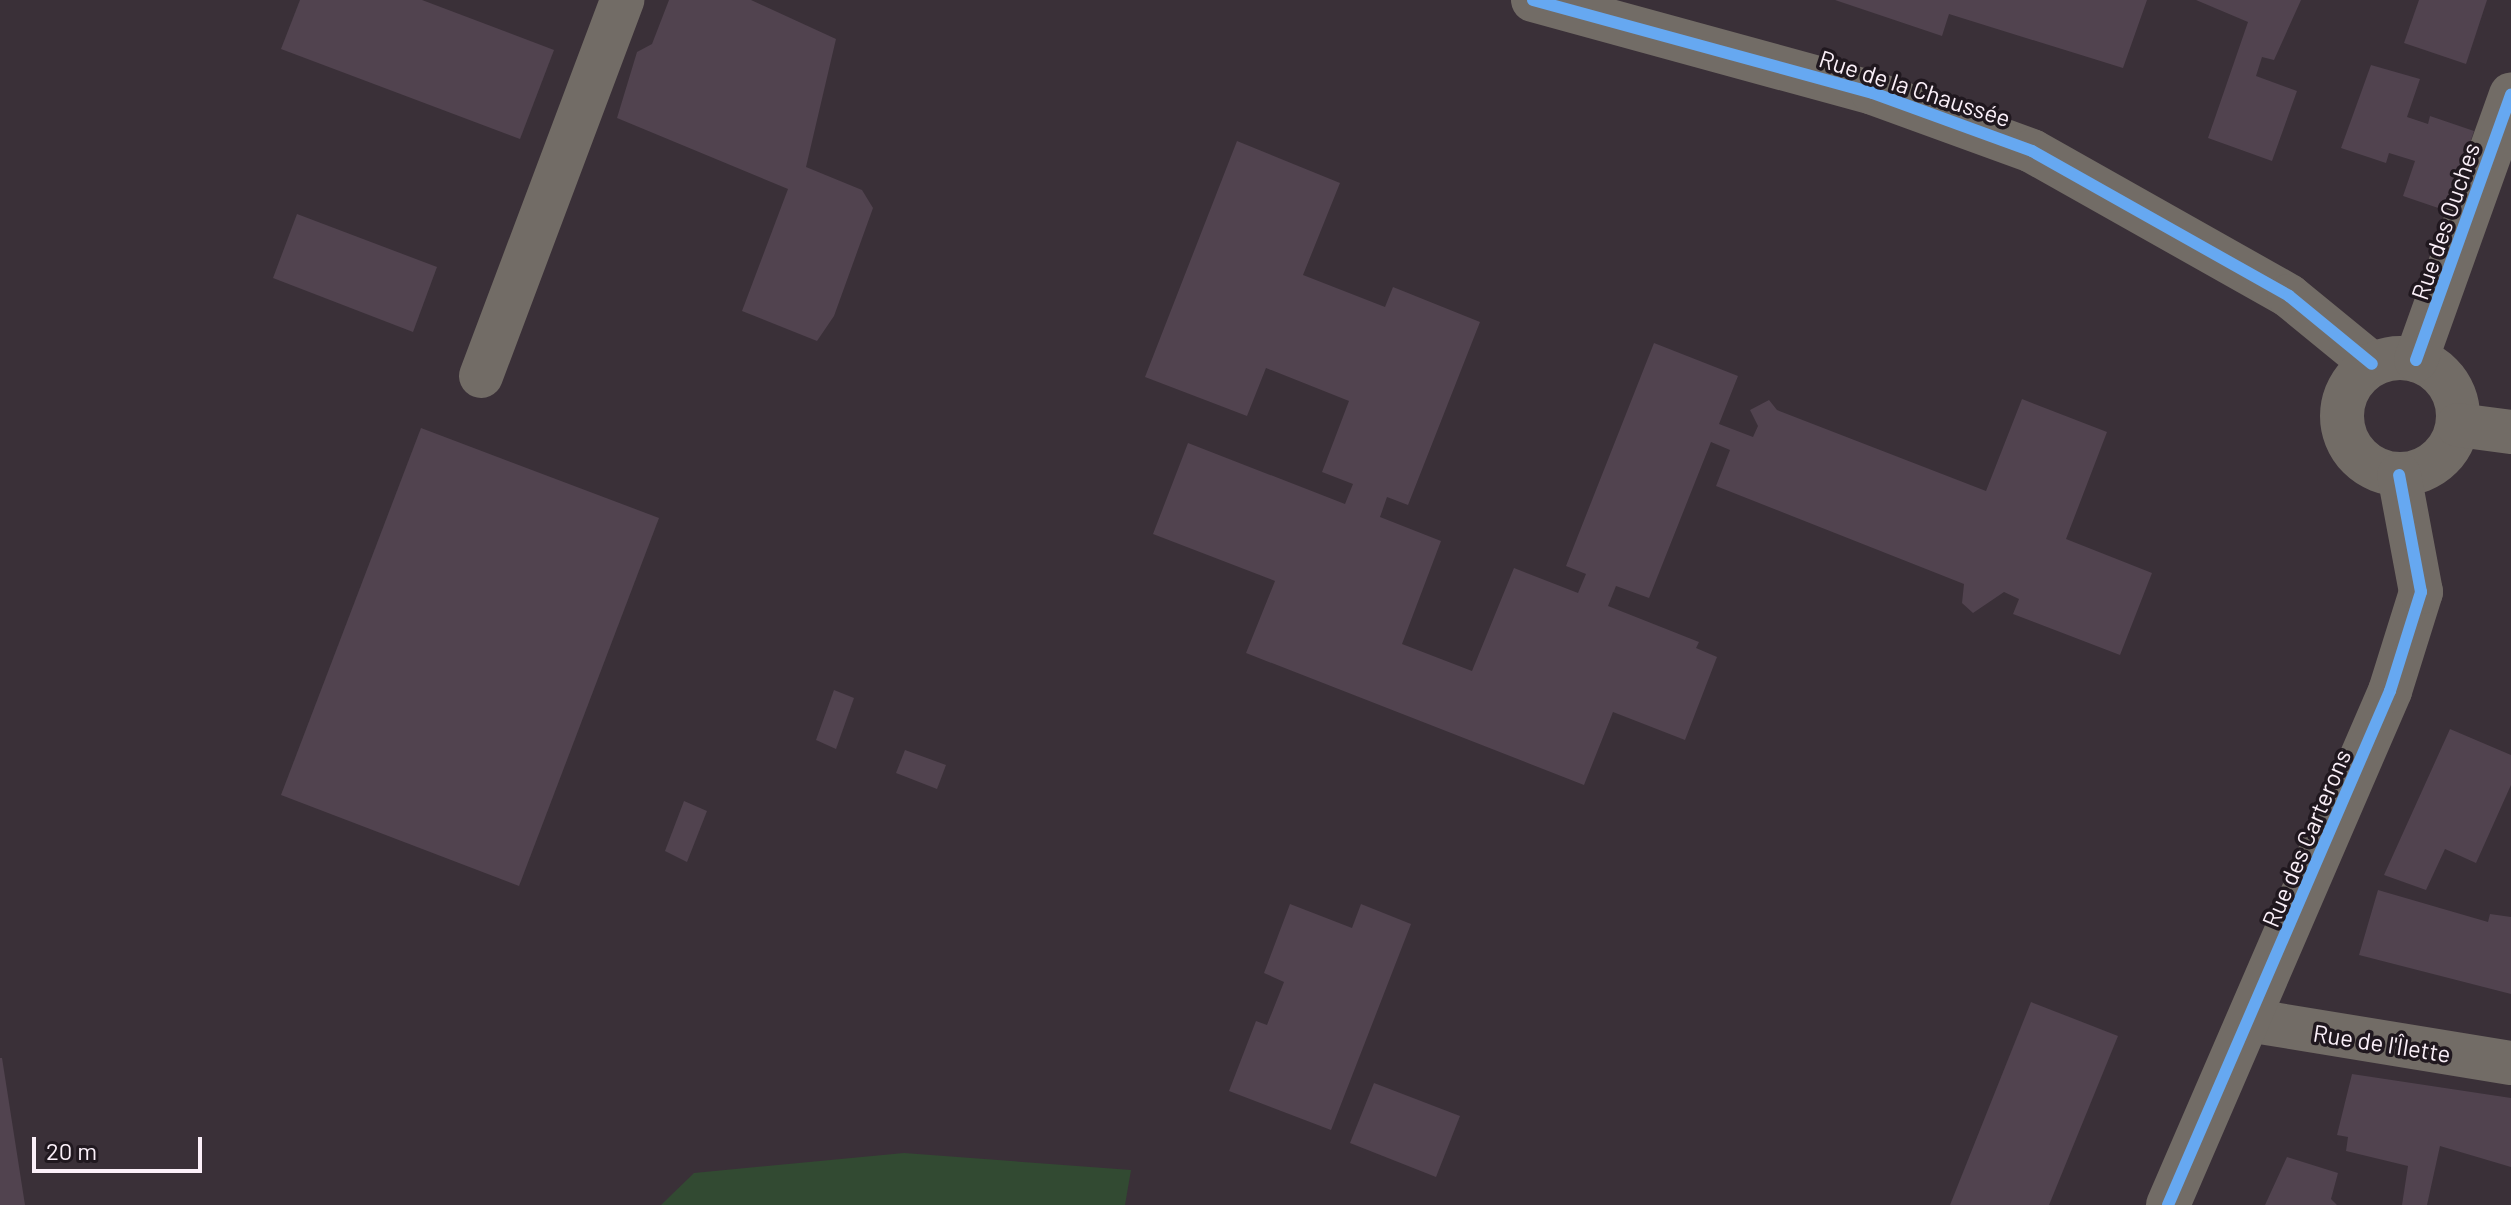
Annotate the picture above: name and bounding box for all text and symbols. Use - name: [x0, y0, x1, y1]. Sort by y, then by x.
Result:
- street label: Rue de la Chaussée: [1816, 44, 2014, 132]
- street label: Rue des Ouches: [2405, 139, 2485, 303]
- street label: Rue des Carterons: [2256, 745, 2356, 931]
- street label: Rue de l'Îlette: [2311, 1018, 2453, 1068]
- scale bar: [36, 1121, 206, 1171]
- text: 20 m: [46, 1136, 97, 1165]

